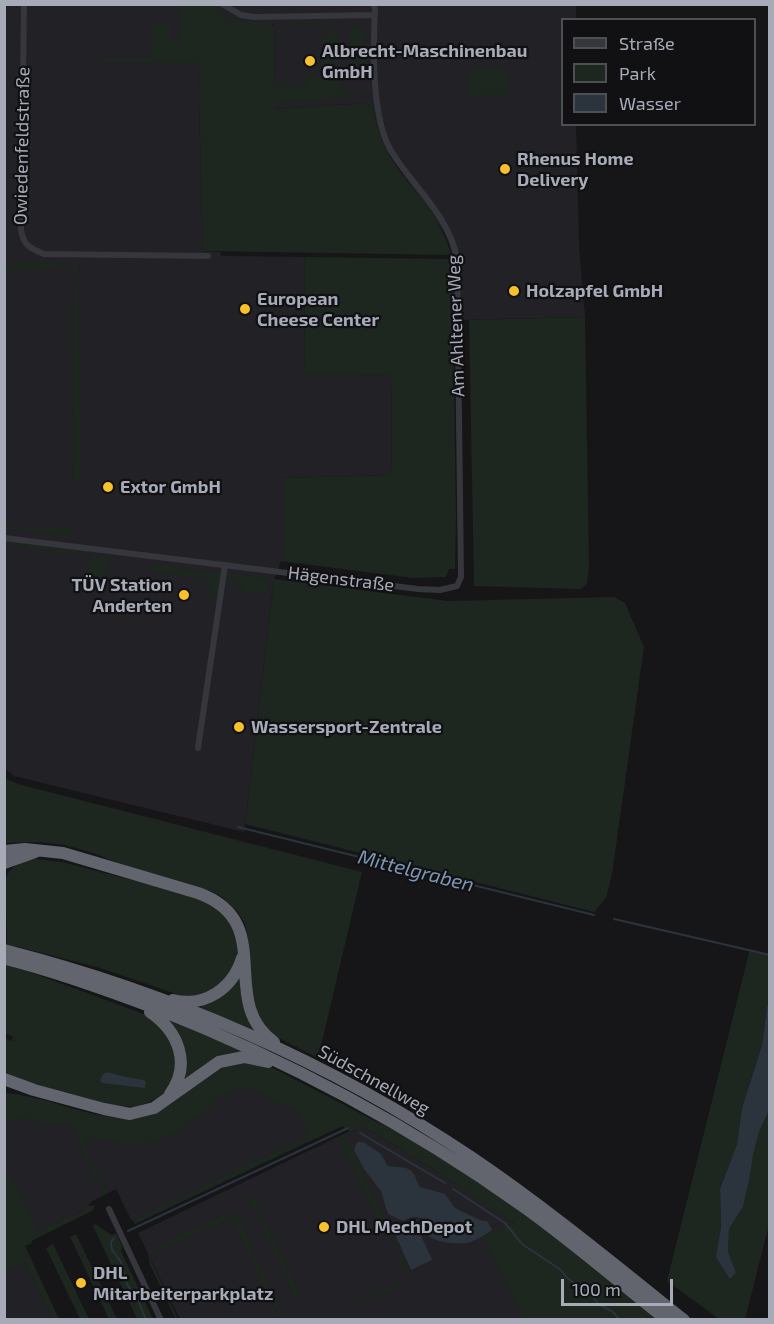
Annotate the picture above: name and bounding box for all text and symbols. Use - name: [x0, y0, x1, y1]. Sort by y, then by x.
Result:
- legend: [561, 18, 756, 126]
- text: Straße: [619, 32, 675, 54]
- place label: Albrecht-Maschinenbau GmbH: [322, 40, 527, 82]
- marker: Albrecht-Maschinenbau GmbH: [303, 54, 317, 68]
- text: Park: [619, 62, 656, 84]
- street label: Owiedenfeldstraße: [10, 67, 34, 225]
- text: Wasser: [619, 92, 681, 114]
- place label: Rhenus Home Delivery: [517, 148, 634, 190]
- marker: Rhenus Home Delivery: [498, 162, 512, 176]
- street label: Am Ahltener Weg: [443, 255, 469, 397]
- place label: Holzapfel GmbH: [526, 280, 663, 302]
- marker: Holzapfel GmbH: [507, 284, 521, 298]
- place label: European Cheese Center: [257, 288, 379, 330]
- marker: European Cheese Center: [238, 302, 252, 316]
- place label: Extor GmbH: [120, 476, 221, 498]
- marker: Extor GmbH: [101, 480, 115, 494]
- street label: Hägenstraße: [287, 562, 395, 596]
- place label: TÜV Station Anderten: [71, 574, 172, 616]
- marker: TÜV Station Anderten: [177, 588, 191, 602]
- place label: Wassersport-Zentrale: [251, 716, 442, 738]
- marker: Wassersport-Zentrale: [232, 720, 246, 734]
- water label: Mittelgraben: [356, 845, 476, 897]
- street label: Südschnellweg: [314, 1040, 434, 1120]
- place label: DHL MechDepot: [336, 1216, 472, 1238]
- marker: DHL MechDepot: [317, 1220, 331, 1234]
- place label: DHL Mitarbeiterparkplatz: [93, 1262, 273, 1304]
- scale bar: [564, 1267, 676, 1305]
- marker: DHL Mitarbeiterparkplatz: [74, 1276, 88, 1290]
- text: 100 m: [572, 1278, 621, 1300]

